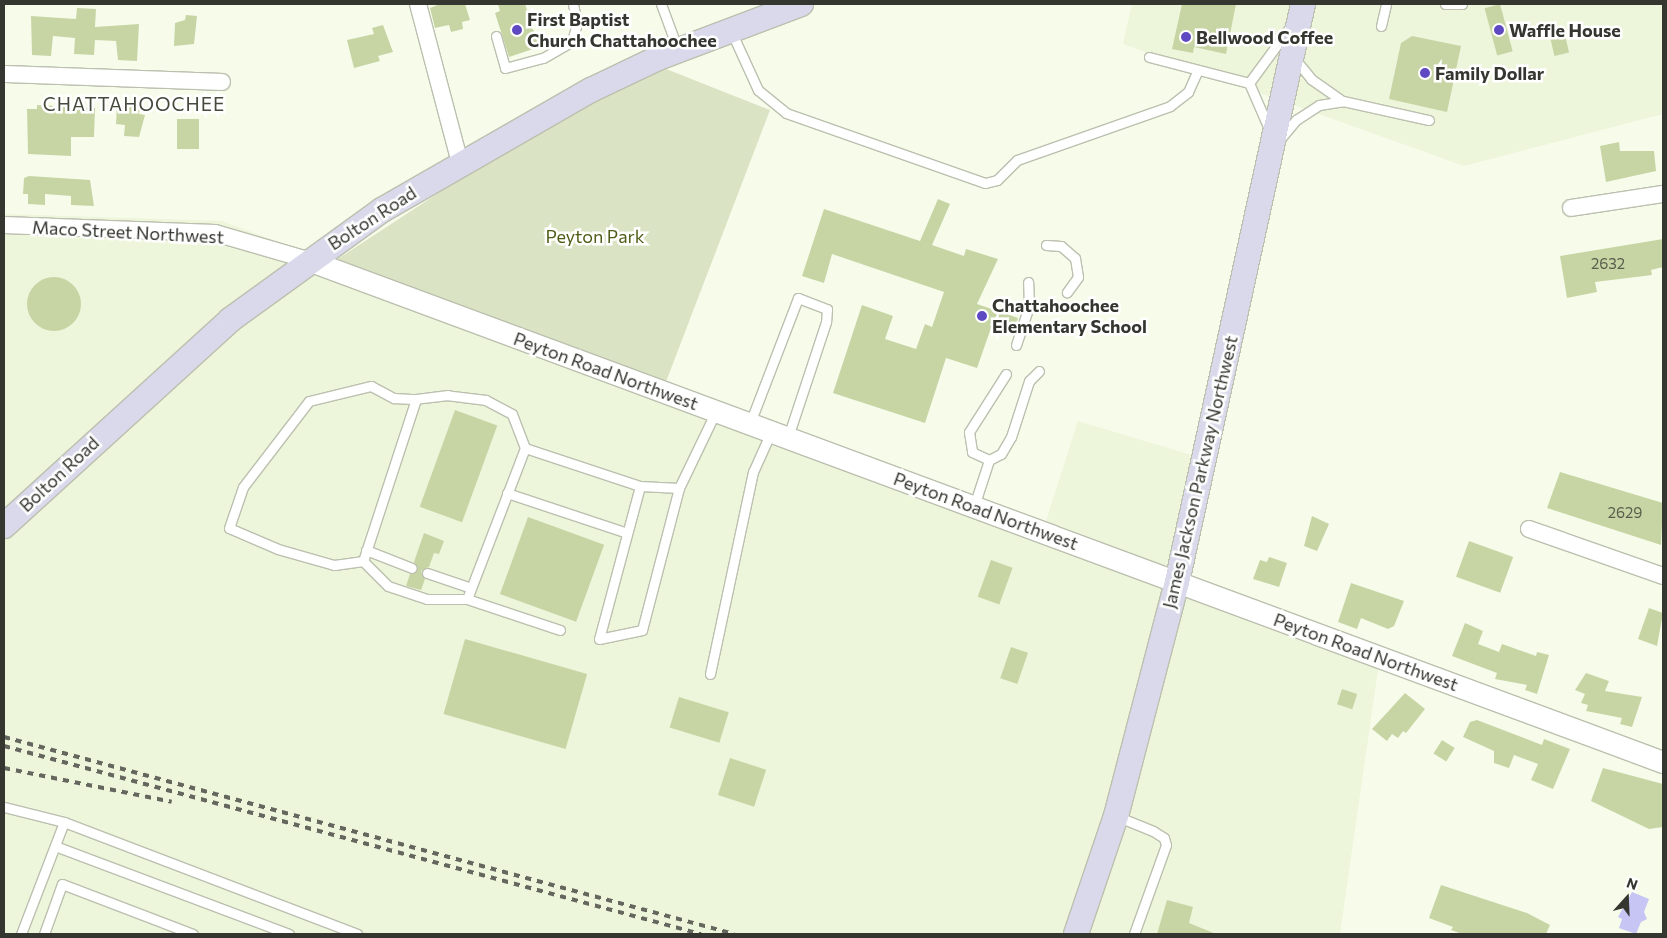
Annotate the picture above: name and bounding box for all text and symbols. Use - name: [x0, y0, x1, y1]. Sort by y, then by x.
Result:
- place label: First Baptist Church Chattahoochee: [527, 9, 717, 52]
- place label: Waffle House: [1509, 19, 1621, 41]
- marker: First Baptist Church Chattahoochee: [511, 24, 523, 36]
- marker: Waffle House: [1493, 24, 1505, 36]
- place label: Bellwood Coffee: [1196, 26, 1333, 48]
- marker: Bellwood Coffee: [1180, 31, 1192, 43]
- place label: Family Dollar: [1435, 62, 1544, 84]
- marker: Family Dollar: [1419, 67, 1431, 79]
- district label: CHATTAHOOCHEE: [41, 93, 227, 115]
- street label: Bolton Road: [324, 182, 420, 254]
- street label: Maco Street Northwest: [32, 216, 224, 248]
- park label: Peyton Park: [546, 225, 644, 247]
- house number: 2632: [1591, 255, 1625, 273]
- place label: Chattahoochee Elementary School: [992, 295, 1147, 338]
- marker: Chattahoochee Elementary School: [976, 310, 988, 322]
- street label: Peyton Road Northwest: [511, 328, 701, 414]
- street label: James Jackson Parkway Northwest: [1158, 333, 1242, 611]
- street label: Bolton Road: [15, 432, 103, 516]
- street label: Peyton Road Northwest: [891, 468, 1081, 554]
- house number: 2629: [1608, 504, 1642, 522]
- street label: Peyton Road Northwest: [1271, 609, 1461, 695]
- north arrow: [1602, 873, 1652, 923]
- text: N: [1624, 874, 1640, 893]

